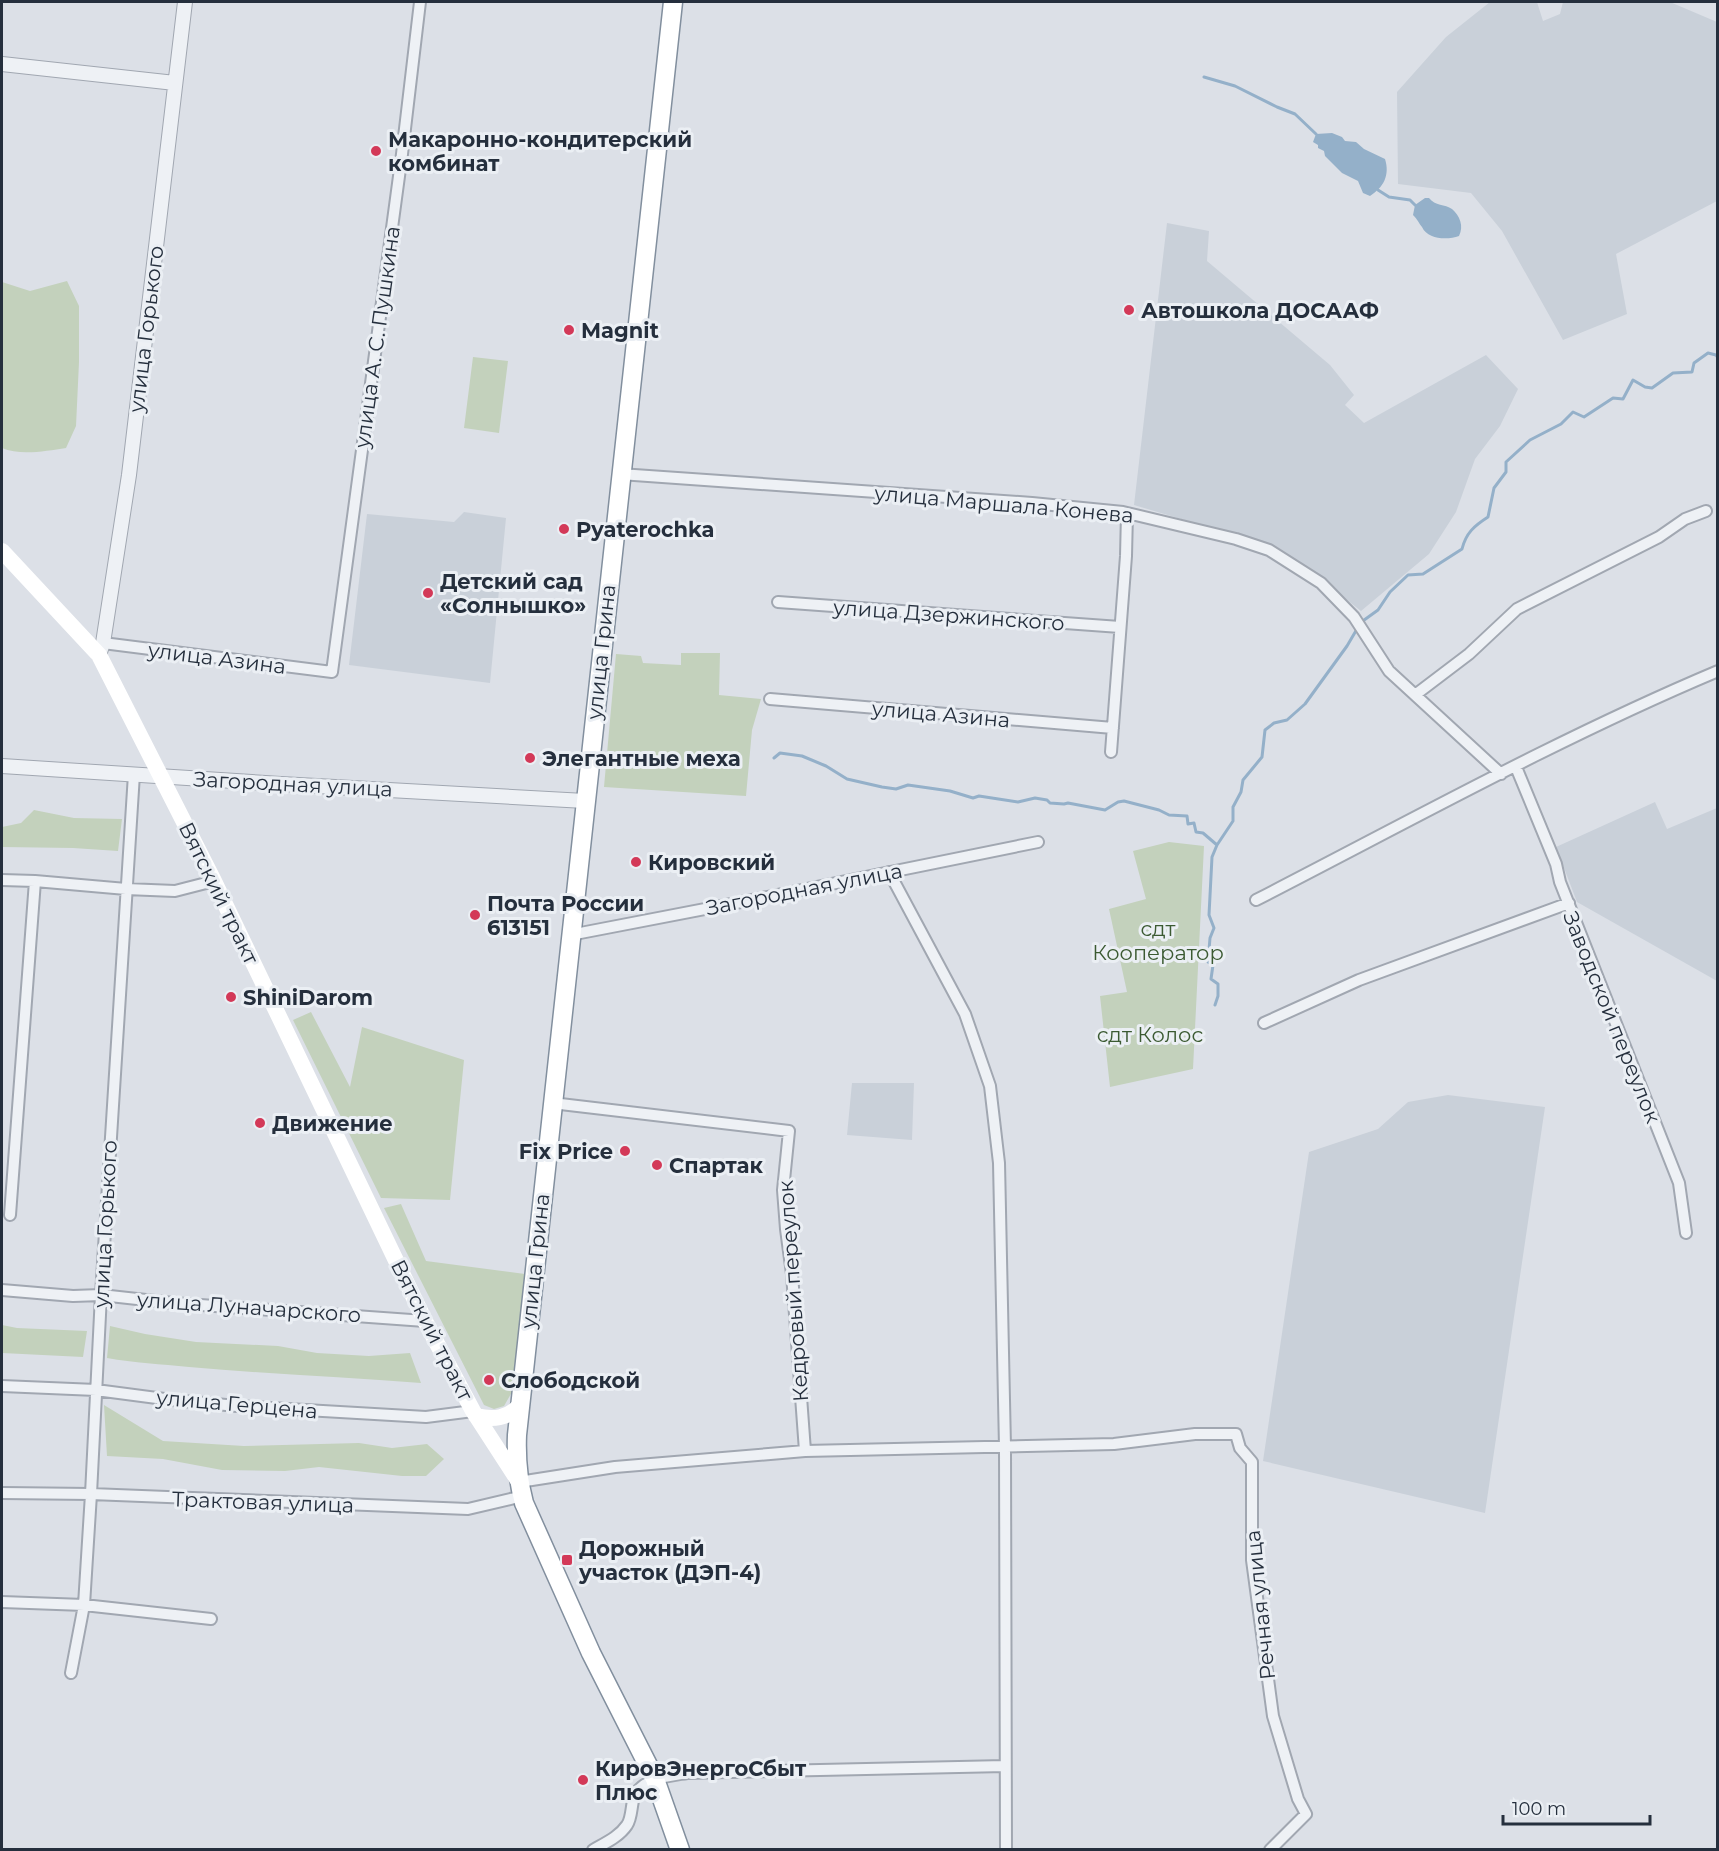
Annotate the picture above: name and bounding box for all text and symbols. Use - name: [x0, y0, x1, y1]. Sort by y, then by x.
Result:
- place label: Макаронно-кондитерский комбинат: [388, 127, 692, 176]
- marker: Макаронно-кондитерский комбинат: [369, 144, 383, 158]
- street label: улица А. С. Пушкина: [349, 224, 405, 451]
- street label: улица Горького: [123, 244, 169, 415]
- place label: Автошкола ДОСААФ: [1141, 298, 1379, 323]
- marker: Автошкола ДОСААФ: [1122, 303, 1136, 317]
- place label: Magnit: [581, 318, 659, 343]
- marker: Magnit: [562, 323, 576, 337]
- street label: улица Маршала Конева: [872, 480, 1135, 528]
- place label: Pyaterochka: [576, 517, 714, 542]
- marker: Pyaterochka: [557, 522, 571, 536]
- place label: Детский сад «Солнышко»: [440, 569, 586, 618]
- street label: улица Грина: [581, 583, 621, 722]
- marker: Детский сад «Солнышко»: [421, 586, 435, 600]
- street label: улица Дзержинского: [832, 594, 1065, 636]
- street label: улица Азина: [146, 637, 287, 679]
- street label: улица Азина: [870, 695, 1011, 733]
- place label: Элегантные меха: [542, 746, 741, 771]
- marker: Элегантные меха: [523, 751, 537, 765]
- street label: Загородная улица: [193, 766, 393, 802]
- street label: Вятский тракт: [174, 818, 264, 968]
- place label: Кировский: [648, 850, 775, 875]
- marker: Кировский: [629, 855, 643, 869]
- street label: Загородная улица: [704, 858, 904, 920]
- place label: Почта России 613151: [487, 891, 644, 940]
- street label: Заводской переулок: [1558, 907, 1666, 1127]
- marker: Почта России 613151: [468, 908, 482, 922]
- park label: сдт Кооператор: [1092, 916, 1224, 965]
- place label: ShiniDarom: [243, 985, 373, 1010]
- marker: ShiniDarom: [224, 990, 238, 1004]
- park label: сдт Колос: [1097, 1022, 1203, 1047]
- place label: Движение: [272, 1111, 393, 1136]
- marker: Движение: [253, 1116, 267, 1130]
- street label: улица Горького: [88, 1139, 122, 1310]
- place label: Fix Price: [519, 1139, 613, 1164]
- marker: Fix Price: [618, 1144, 632, 1158]
- place label: Спартак: [669, 1153, 763, 1178]
- marker: Спартак: [650, 1158, 664, 1172]
- street label: Кедровый переулок: [773, 1179, 813, 1403]
- street label: улица Грина: [515, 1192, 555, 1331]
- street label: Вятский тракт: [386, 1255, 478, 1405]
- street label: улица Луначарского: [135, 1287, 362, 1327]
- place label: Слободской: [501, 1368, 640, 1393]
- marker: Слободской: [482, 1373, 496, 1387]
- street label: улица Герцена: [154, 1384, 319, 1423]
- street label: Трактовая улица: [172, 1486, 354, 1518]
- street label: Речная улица: [1240, 1529, 1280, 1681]
- place label: Дорожный участок (ДЭП-4): [578, 1536, 761, 1585]
- marker: Дорожный участок (ДЭП-4): [560, 1553, 574, 1567]
- place label: КировЭнергоСбыт Плюс: [595, 1756, 807, 1805]
- marker: КировЭнергоСбыт Плюс: [576, 1773, 590, 1787]
- scale bar: [1503, 1788, 1650, 1826]
- text: 100 m: [1512, 1798, 1566, 1820]

